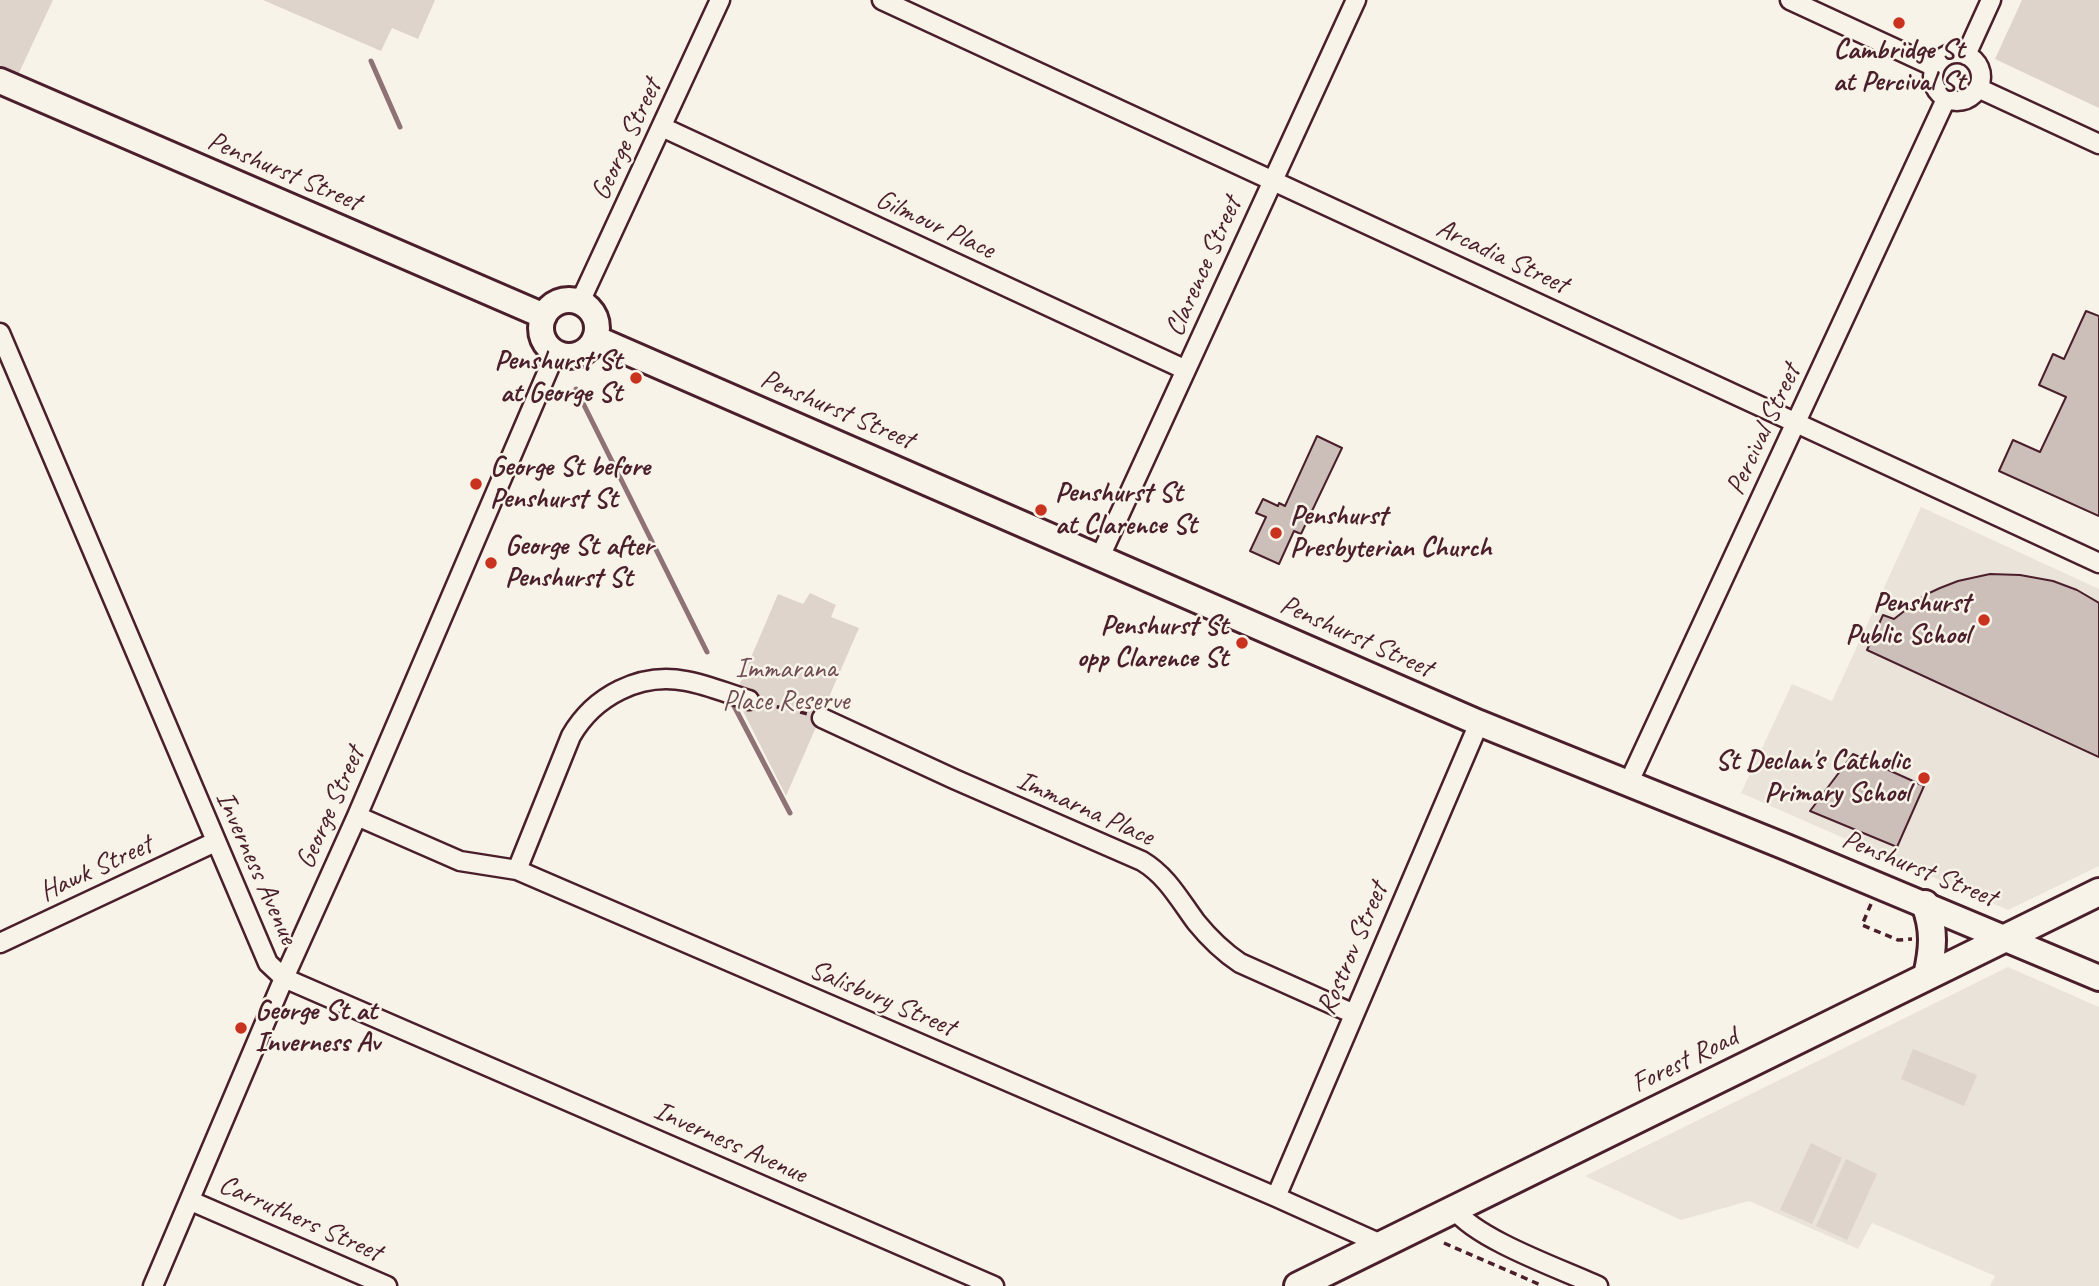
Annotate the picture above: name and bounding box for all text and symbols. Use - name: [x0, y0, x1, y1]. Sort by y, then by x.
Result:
- marker: Cambridge St at Percival St: [1891, 15, 1907, 31]
- place label: Cambridge St at Percival St: [1833, 34, 1965, 100]
- street label: George Street: [584, 74, 670, 206]
- street label: Penshurst Street: [202, 125, 366, 219]
- street label: Gilmour Place: [870, 183, 1000, 267]
- street label: Clarence Street: [1158, 192, 1250, 342]
- street label: Arcadia Street: [1431, 212, 1573, 302]
- place label: Penshurst St at George St: [495, 345, 622, 411]
- street label: Percival Street: [1719, 359, 1809, 501]
- street label: Penshurst Street: [755, 363, 919, 457]
- marker: Penshurst St at George St: [628, 370, 644, 386]
- place label: George St before Penshurst St: [490, 451, 650, 517]
- marker: George St before Penshurst St: [468, 476, 484, 492]
- place label: Penshurst St at Clarence St: [1055, 477, 1197, 543]
- place label: Penshurst Presbyterian Church: [1290, 500, 1492, 566]
- marker: Penshurst St at Clarence St: [1033, 502, 1049, 518]
- marker: Penshurst Presbyterian Church: [1268, 525, 1284, 541]
- place label: George St after Penshurst St: [505, 530, 653, 596]
- marker: George St after Penshurst St: [483, 555, 499, 571]
- place label: Penshurst Public School: [1846, 587, 1970, 653]
- street label: Penshurst Street: [1275, 588, 1437, 686]
- place label: Penshurst St opp Clarence St: [1077, 610, 1228, 676]
- marker: Penshurst Public School: [1976, 612, 1992, 628]
- marker: Penshurst St opp Clarence St: [1234, 635, 1250, 651]
- park label: Immarana Place Reserve: [723, 653, 849, 719]
- street label: George Street: [289, 742, 373, 874]
- place label: St Declan's Catholic Primary School: [1715, 745, 1910, 811]
- street label: Immarna Place: [1011, 764, 1159, 854]
- marker: St Declan's Catholic Primary School: [1916, 770, 1932, 786]
- street label: Inverness Avenue: [207, 786, 305, 950]
- street label: Penshurst Street: [1837, 823, 2001, 915]
- street label: Hawk Street: [34, 828, 158, 910]
- street label: Rostrov Street: [1310, 878, 1396, 1020]
- street label: Salisbury Street: [804, 953, 960, 1045]
- place label: George St at Inverness Av: [255, 995, 380, 1061]
- marker: George St at Inverness Av: [233, 1020, 249, 1036]
- street label: Forest Road: [1627, 1021, 1743, 1101]
- street label: Inverness Avenue: [648, 1094, 812, 1192]
- street label: Carruthers Street: [213, 1168, 387, 1270]

